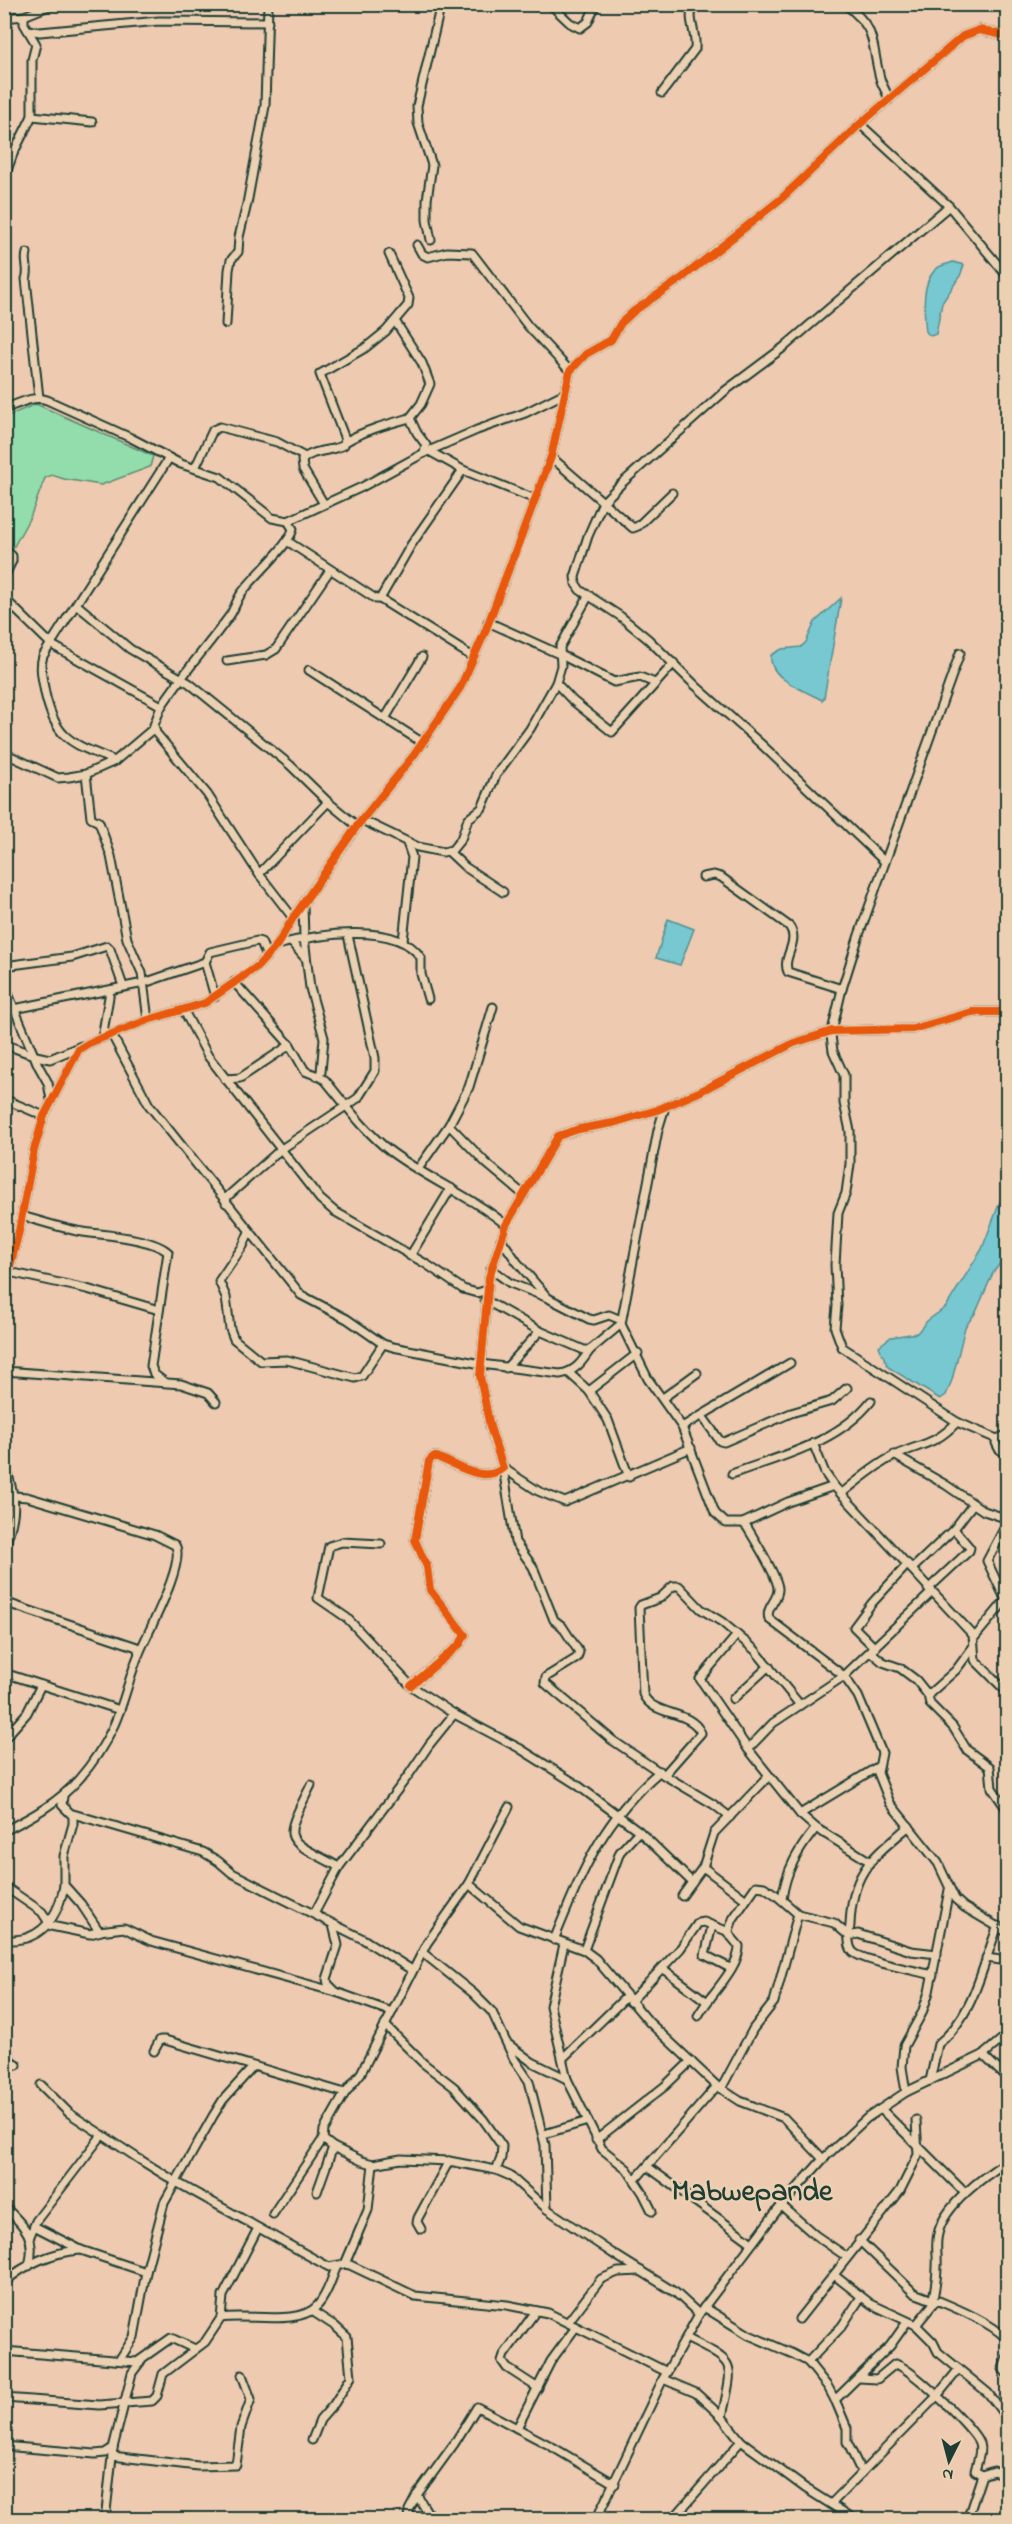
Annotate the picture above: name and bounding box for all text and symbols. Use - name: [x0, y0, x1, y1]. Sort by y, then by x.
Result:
- district label: Mabwepande: [672, 2171, 834, 2215]
- north arrow: [919, 2431, 979, 2491]
- text: N: [941, 2461, 954, 2486]

